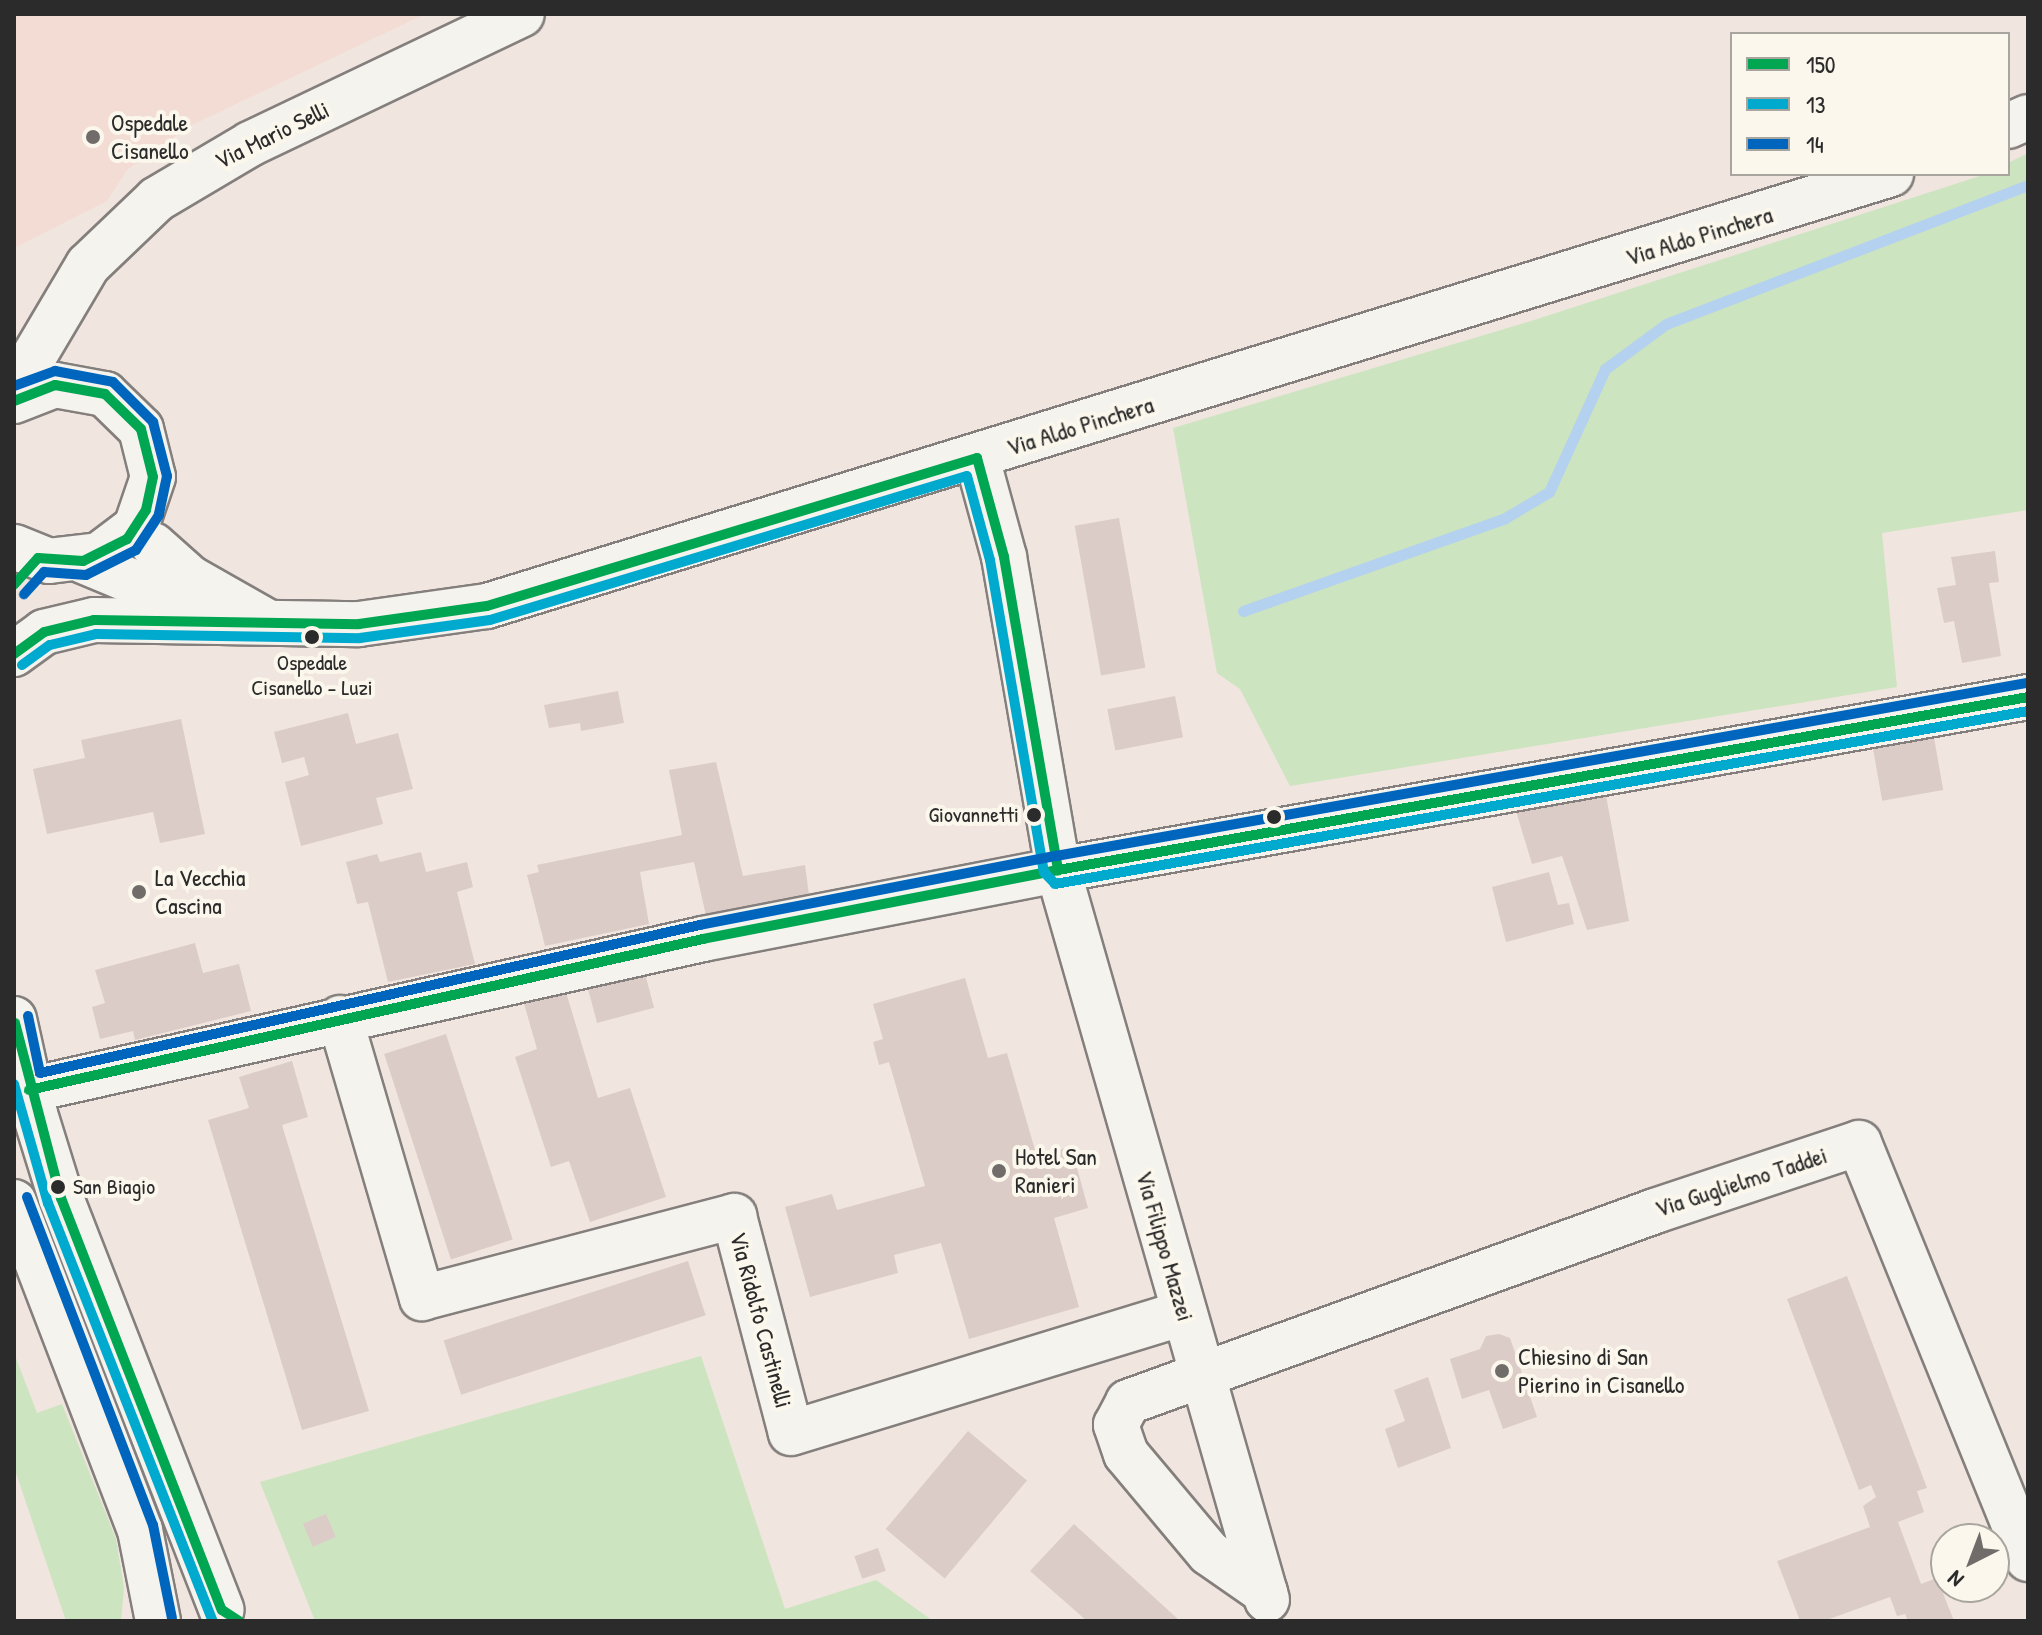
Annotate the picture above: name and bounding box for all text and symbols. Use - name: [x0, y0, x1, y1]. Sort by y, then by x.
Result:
- legend: [1730, 32, 2010, 176]
- text: 150: [1806, 48, 1836, 80]
- text: 13: [1806, 88, 1825, 120]
- street label: Via Mario Selli: [210, 95, 334, 175]
- place label: Ospedale Cisanello: [111, 109, 189, 165]
- marker: Ospedale Cisanello: [82, 126, 104, 148]
- text: 14: [1806, 128, 1824, 160]
- street label: Via Aldo Pinchera: [1622, 200, 1776, 272]
- street label: Via Aldo Pinchera: [1003, 390, 1157, 462]
- marker: Ospedale Cisanello - Luzi: [304, 629, 320, 645]
- place label: Ospedale Cisanello - Luzi: [251, 649, 373, 700]
- place label: Giovannetti: [929, 802, 1019, 828]
- marker: Giovannetti: [1026, 807, 1042, 823]
- unlabelled marker: [1266, 809, 1282, 825]
- place label: La Vecchia Cascina: [155, 864, 245, 920]
- marker: La Vecchia Cascina: [130, 883, 148, 901]
- street label: Via Guglielmo Taddei: [1651, 1141, 1831, 1223]
- place label: Hotel San Ranieri: [1015, 1143, 1097, 1199]
- marker: Hotel San Ranieri: [990, 1162, 1008, 1180]
- street label: Via Filippo Mazzei: [1130, 1168, 1200, 1324]
- place label: San Biagio: [73, 1174, 155, 1200]
- marker: San Biagio: [50, 1179, 66, 1195]
- street label: Via Ridolfo Castinelli: [724, 1229, 798, 1411]
- place label: Chiesino di San Pierino in Cisanello: [1518, 1343, 1684, 1399]
- marker: Chiesino di San Pierino in Cisanello: [1493, 1362, 1511, 1380]
- north arrow: [1930, 1523, 2010, 1603]
- text: N: [1941, 1564, 1970, 1594]

